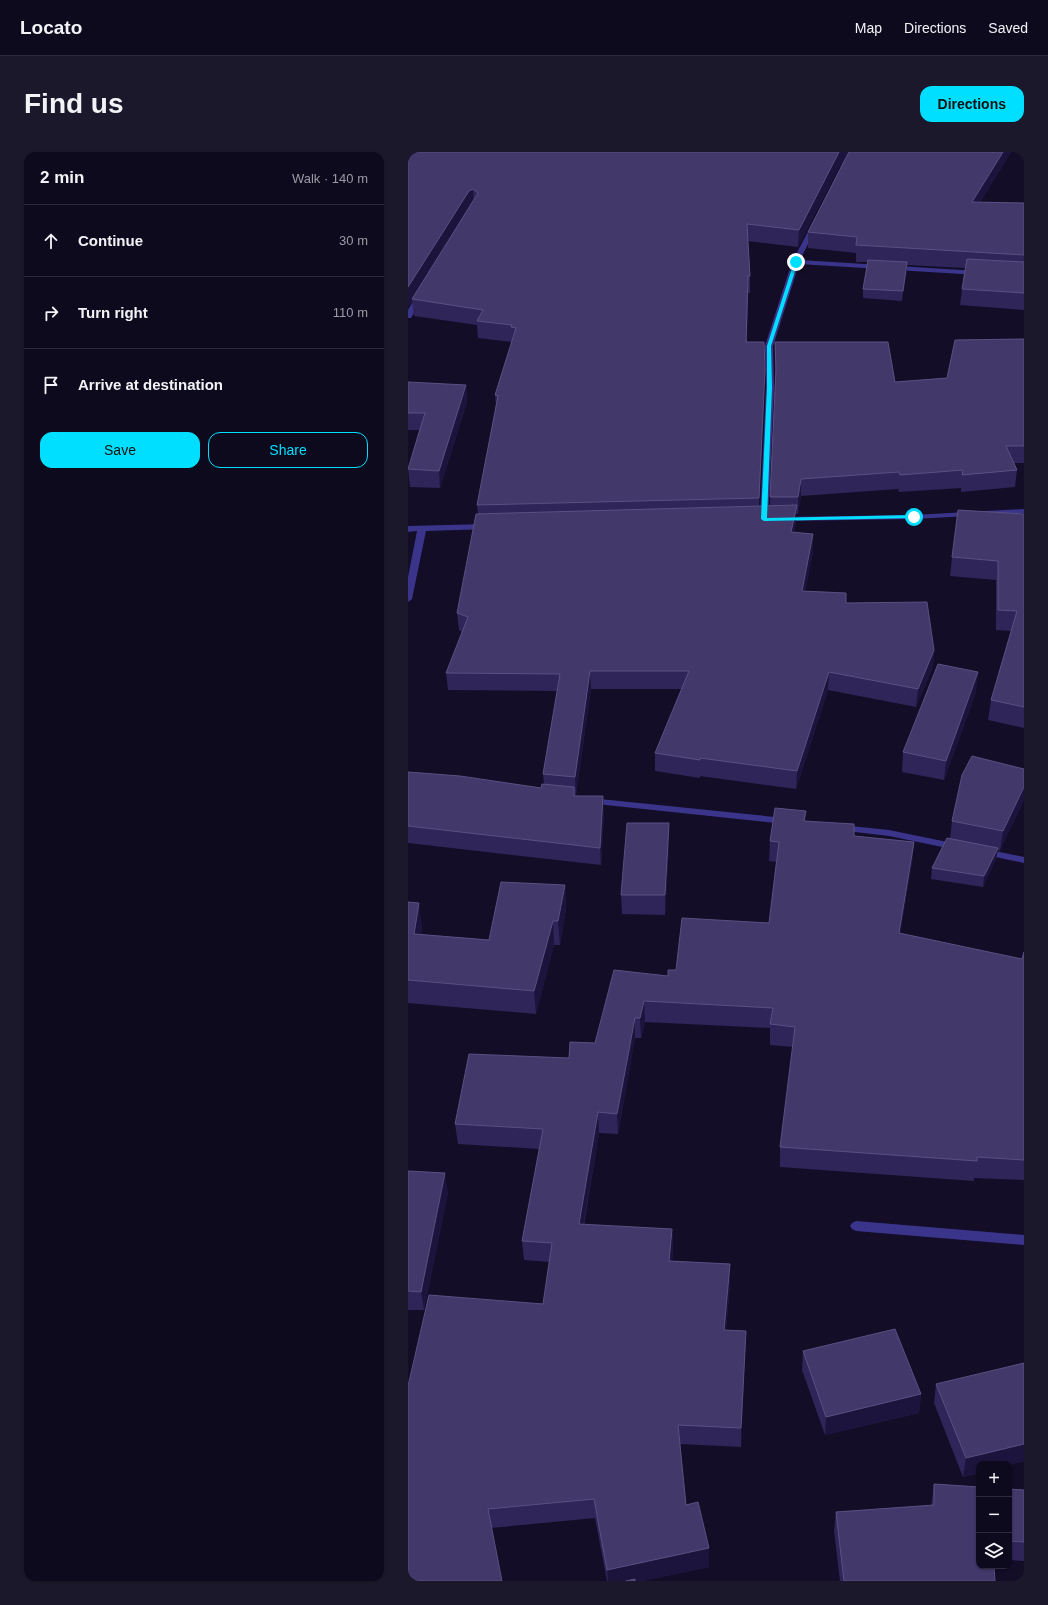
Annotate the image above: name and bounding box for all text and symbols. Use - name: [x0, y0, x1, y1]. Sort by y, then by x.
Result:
- text: Locato: [20, 17, 82, 38]
- text: Map: [855, 20, 882, 36]
- text: Directions: [904, 20, 966, 36]
- text: Saved: [988, 20, 1028, 36]
- button: Directions: [920, 86, 1024, 122]
- text: Find us: [24, 88, 124, 119]
- text: 2 min: [40, 168, 84, 187]
- text: Walk · 140 m: [292, 171, 368, 186]
- icon: ahead: [40, 230, 62, 252]
- text: Continue: [78, 232, 143, 249]
- text: 30 m: [339, 233, 368, 248]
- route end: [787, 253, 805, 271]
- icon: right: [40, 302, 62, 324]
- text: Turn right: [78, 304, 148, 321]
- text: 110 m: [333, 305, 368, 320]
- icon: arrive: [40, 374, 62, 396]
- text: Arrive at destination: [78, 376, 223, 393]
- button: Save: [40, 432, 200, 468]
- button: Share: [208, 432, 368, 468]
- route start: [905, 508, 923, 526]
- map controls: [976, 1461, 1012, 1569]
- button: +: [976, 1461, 1012, 1497]
- button: −: [976, 1497, 1012, 1533]
- button: layers: [976, 1533, 1012, 1569]

